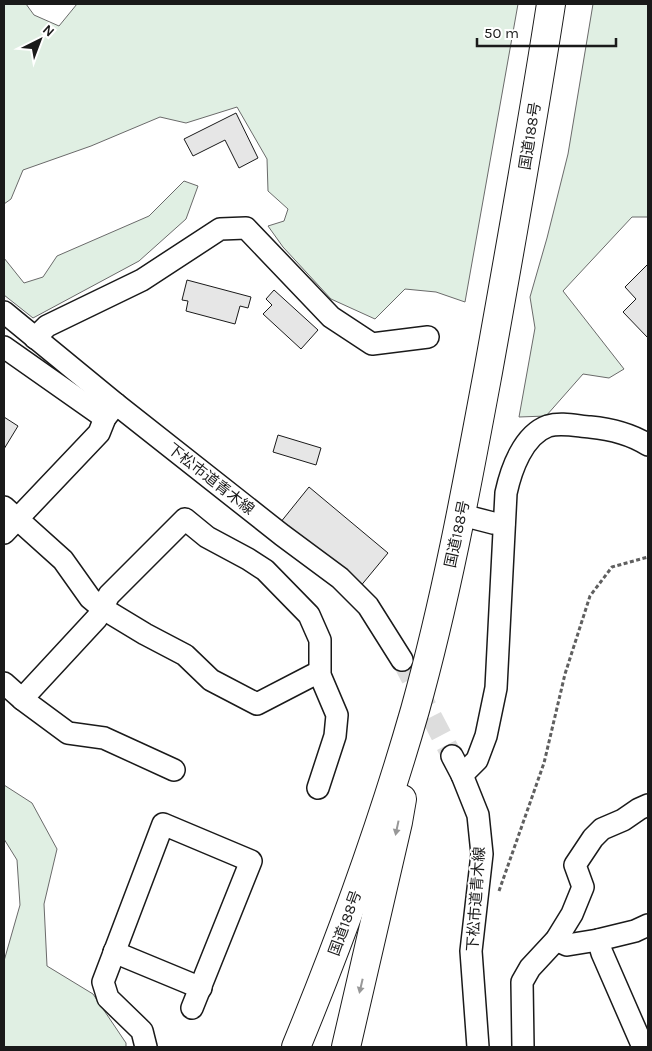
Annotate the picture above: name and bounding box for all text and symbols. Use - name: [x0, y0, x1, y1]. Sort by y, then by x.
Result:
- north arrow: [15, 15, 65, 65]
- scale bar: [477, 15, 616, 47]
- text: N: [39, 21, 58, 40]
- text: 50 m: [484, 24, 519, 42]
- street label: 国道188号: [516, 101, 544, 171]
- street label: 下松市道青木線: [164, 440, 258, 518]
- street label: 国道188号: [441, 499, 473, 569]
- one-way arrow: [392, 820, 400, 836]
- street label: 下松市道青木線: [463, 846, 489, 952]
- street label: 国道188号: [325, 888, 365, 958]
- one-way arrow: [357, 979, 365, 994]

